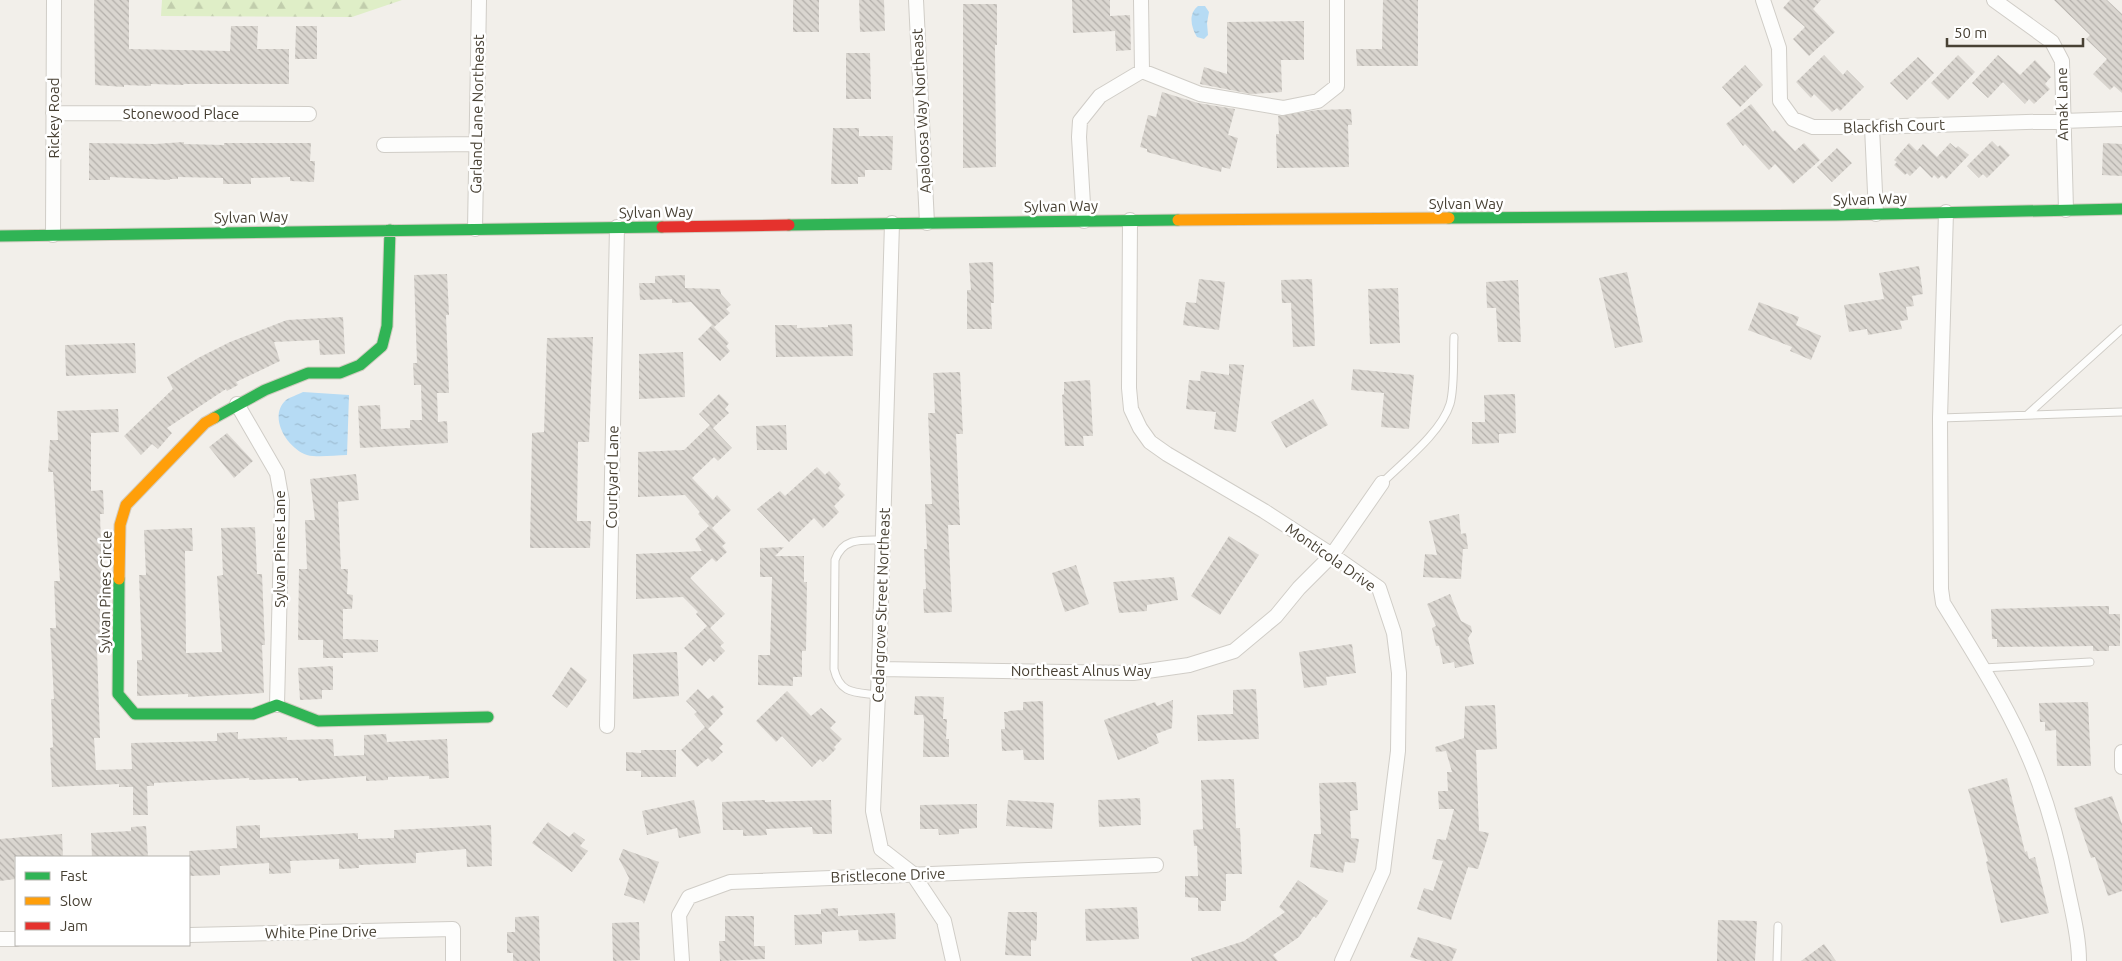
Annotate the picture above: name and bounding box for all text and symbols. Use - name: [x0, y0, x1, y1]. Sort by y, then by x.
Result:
- scale bar: [1947, 15, 2083, 47]
- text: 50 m: [1954, 24, 1987, 41]
- street label: Apaloosa Way Northeast: [908, 28, 934, 194]
- street label: Garland Lane Northeast: [467, 34, 487, 194]
- street label: Amak Lane: [2053, 67, 2071, 141]
- street label: Rickey Road: [45, 78, 62, 158]
- street label: Stonewood Place: [123, 105, 239, 122]
- street label: Blackfish Court: [1843, 116, 1945, 136]
- street label: Sylvan Way: [1833, 189, 1907, 209]
- street label: Sylvan Way: [1429, 195, 1503, 212]
- street label: Sylvan Way: [1024, 197, 1098, 215]
- street label: Sylvan Way: [619, 203, 693, 221]
- street label: Sylvan Way: [214, 208, 288, 226]
- street label: Courtyard Lane: [603, 425, 621, 529]
- street label: Sylvan Pines Lane: [271, 490, 288, 608]
- street label: Cedargrove Street Northeast: [869, 507, 893, 703]
- street label: Monticola Drive: [1283, 520, 1379, 594]
- street label: Sylvan Pines Circle: [95, 530, 115, 654]
- street label: Northeast Alnus Way: [1011, 662, 1151, 679]
- legend: [15, 856, 190, 946]
- street label: Bristlecone Drive: [830, 864, 946, 886]
- text: Fast: [60, 867, 88, 884]
- text: Slow: [60, 892, 93, 909]
- text: Jam: [60, 917, 88, 934]
- street label: White Pine Drive: [265, 923, 377, 941]

